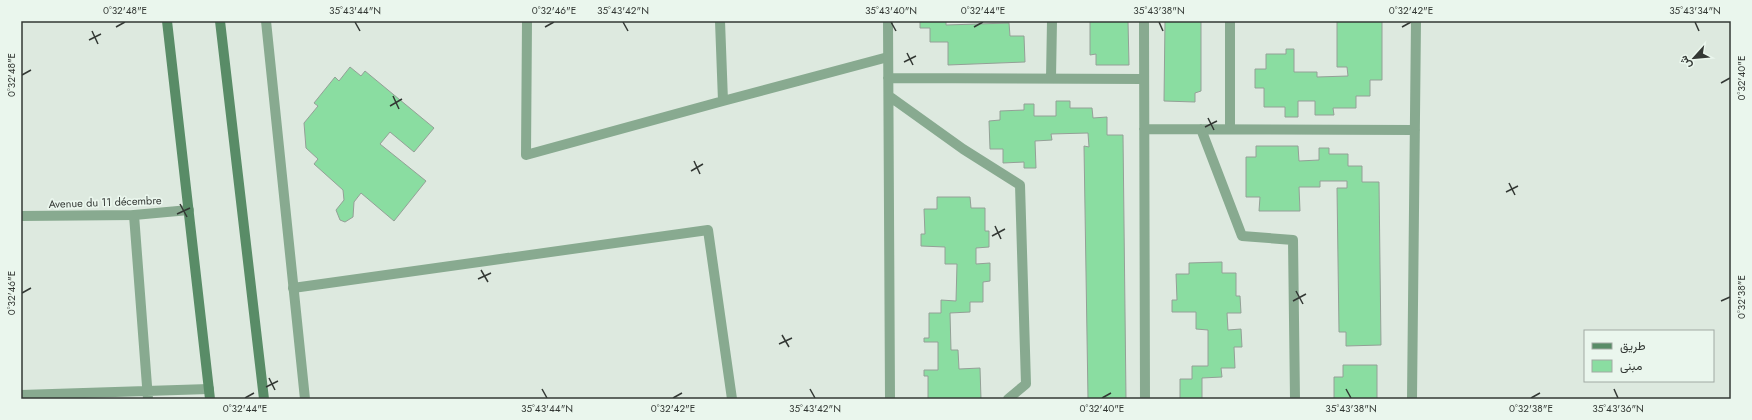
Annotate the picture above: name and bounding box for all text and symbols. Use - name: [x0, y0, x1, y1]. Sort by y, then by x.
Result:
- text: 0°32'48"E: [103, 3, 147, 18]
- text: 35°43'44"N: [329, 3, 381, 18]
- text: 0°32'46"E: [532, 3, 576, 18]
- text: 35°43'42"N: [597, 3, 649, 18]
- text: 35°43'40"N: [865, 3, 917, 18]
- text: 0°32'44"E: [961, 3, 1005, 18]
- text: 35°43'38"N: [1133, 3, 1185, 18]
- text: 0°32'42"E: [1389, 3, 1433, 18]
- text: 35°43'34"N: [1669, 3, 1721, 18]
- north arrow: [1674, 38, 1714, 78]
- text: 0°32'48"E: [4, 53, 19, 97]
- text: ش: [1675, 53, 1695, 72]
- text: 0°32'40"E: [1734, 56, 1749, 100]
- street label: Avenue du 11 décembre: [48, 192, 162, 212]
- text: 0°32'46"E: [4, 271, 19, 315]
- text: 0°32'38"E: [1734, 275, 1749, 319]
- legend: [1584, 330, 1714, 382]
- text: طريق: [1620, 337, 1646, 355]
- text: مبنى: [1620, 357, 1642, 375]
- text: 0°32'44"E: [223, 401, 267, 416]
- text: 35°43'44"N: [521, 401, 573, 416]
- text: 0°32'42"E: [651, 401, 695, 416]
- text: 35°43'42"N: [789, 401, 841, 416]
- text: 0°32'40"E: [1080, 401, 1124, 416]
- text: 35°43'38"N: [1325, 401, 1377, 416]
- text: 0°32'38"E: [1509, 401, 1553, 416]
- text: 35°43'36"N: [1592, 401, 1644, 416]

